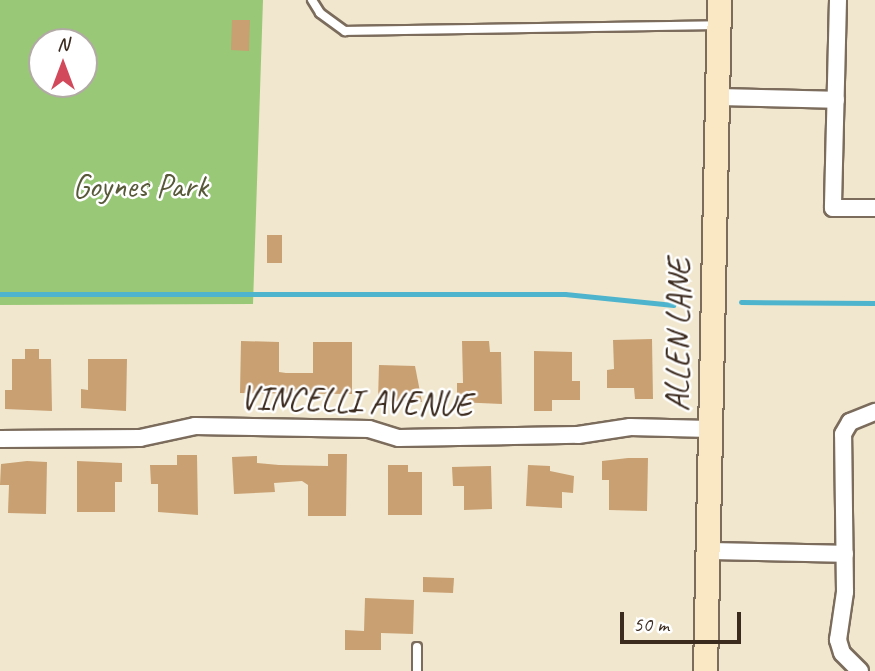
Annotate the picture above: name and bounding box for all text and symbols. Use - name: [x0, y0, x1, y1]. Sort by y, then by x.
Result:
- north arrow: [28, 28, 98, 98]
- text: N: [57, 32, 69, 56]
- park label: Goynes Park: [72, 167, 208, 207]
- street label: ALLEN LANE: [658, 258, 700, 412]
- street label: VINCELLI AVENUE: [240, 378, 472, 426]
- scale bar: [623, 598, 744, 642]
- text: 50 m: [633, 611, 669, 637]

